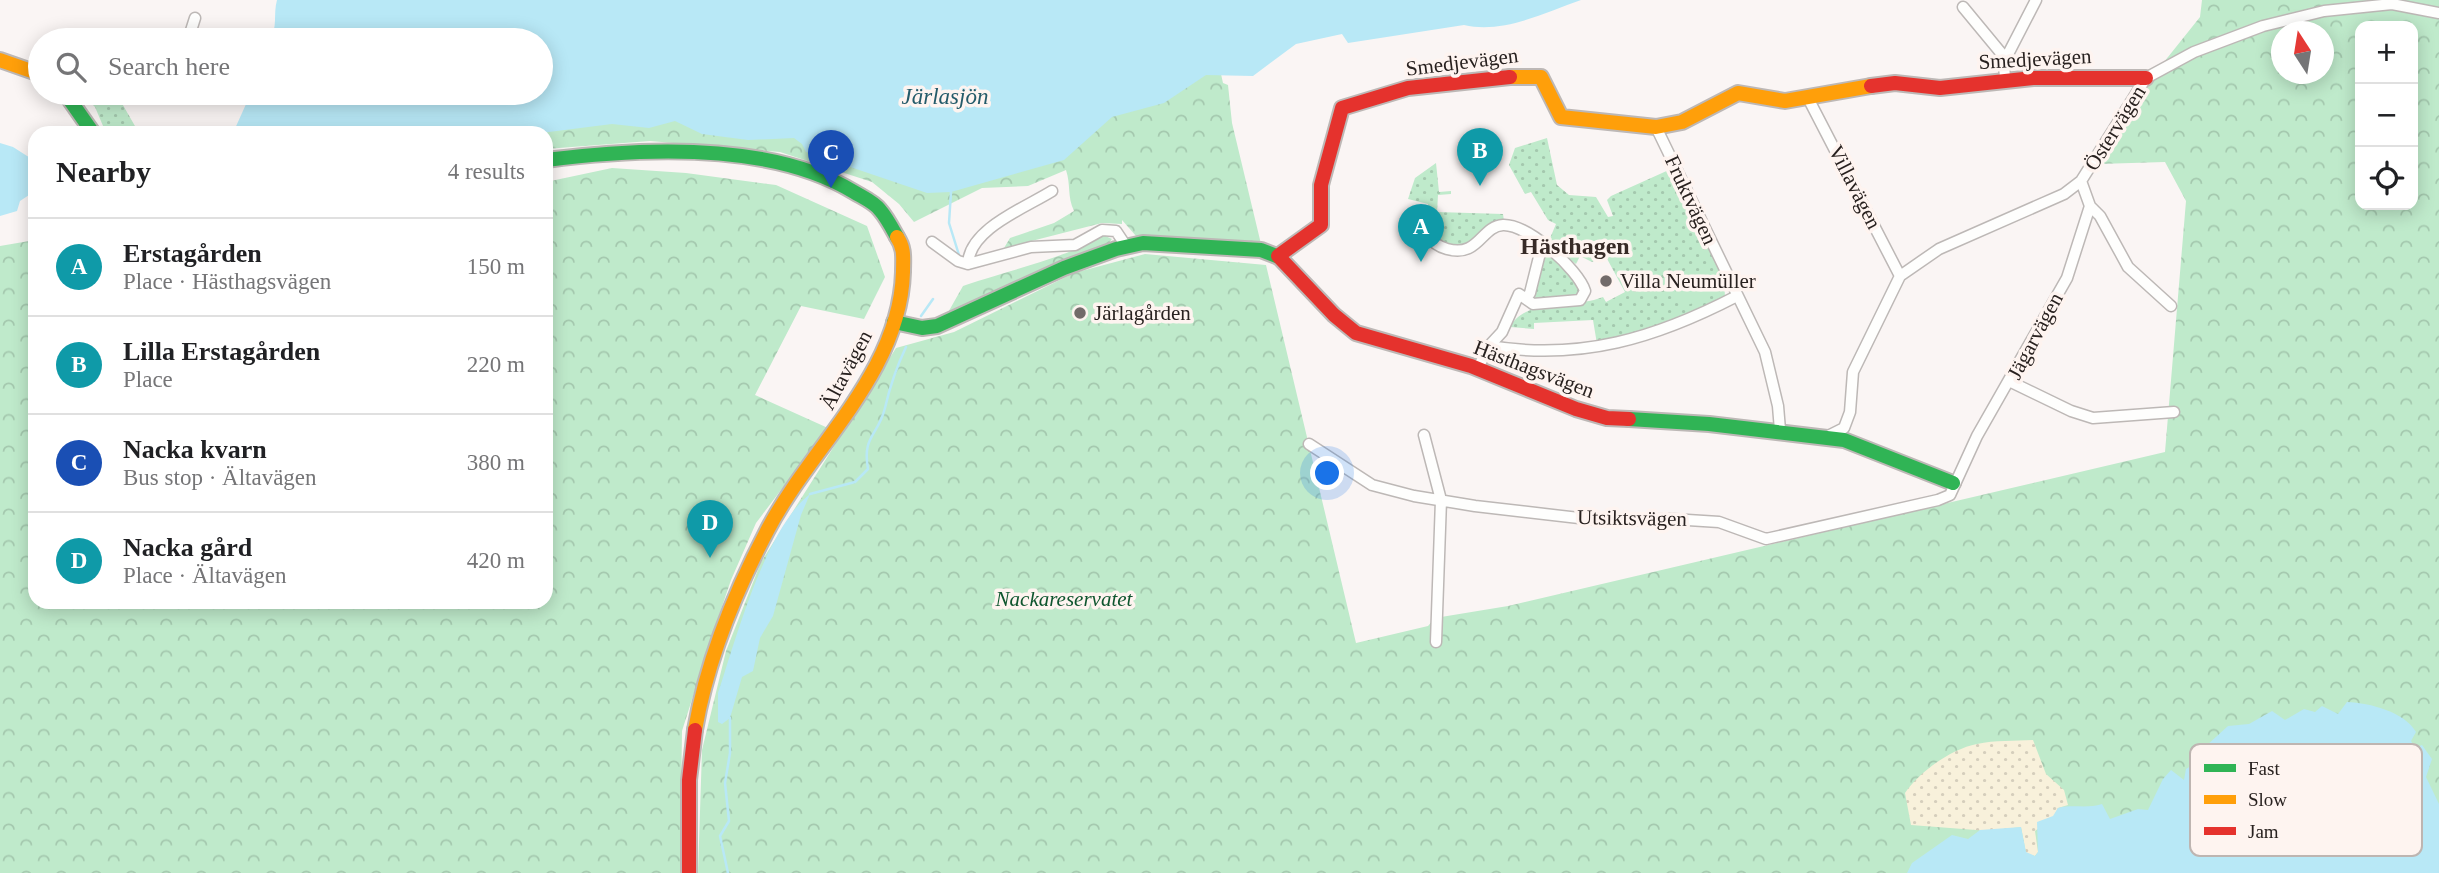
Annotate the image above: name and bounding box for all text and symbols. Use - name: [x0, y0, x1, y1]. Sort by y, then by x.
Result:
- north arrow: [2271, 21, 2334, 84]
- map controls: [2355, 21, 2418, 210]
- button: +: [2355, 21, 2418, 84]
- search box: [28, 28, 553, 105]
- street label: Smedjevägen: [1404, 43, 1520, 81]
- street label: Smedjevägen: [1978, 44, 2093, 74]
- icon: search: [52, 48, 90, 86]
- text: Search here: [108, 52, 230, 81]
- street label: Östervägen: [2079, 81, 2151, 175]
- water label: Järlasjön: [902, 84, 988, 109]
- button: −: [2355, 84, 2418, 147]
- pin: B: [1457, 128, 1503, 186]
- pin: C: [808, 130, 854, 188]
- street label: Villavägen: [1824, 141, 1887, 233]
- button: locate: [2355, 147, 2418, 210]
- street label: Fruktvägen: [1660, 152, 1722, 249]
- text: Nearby: [56, 155, 151, 188]
- text: 4 results: [448, 159, 525, 184]
- pin: A: [1398, 204, 1444, 262]
- district label: Hästhagen: [1520, 233, 1630, 259]
- text: Erstagården: [123, 239, 262, 268]
- text: A: [71, 254, 87, 279]
- text: 150 m: [467, 254, 525, 279]
- text: Place · Hästhagsvägen: [123, 269, 331, 294]
- place label: Villa Neumüller: [1620, 269, 1756, 293]
- marker: Villa Neumüller: [1598, 273, 1614, 289]
- street label: Jägarvägen: [2002, 288, 2068, 383]
- place label: Järlagården: [1094, 301, 1191, 325]
- marker: Järlagården: [1072, 305, 1088, 321]
- street label: Ältavägen: [815, 326, 877, 414]
- street label: Hästhagsvägen: [1470, 335, 1598, 403]
- text: Lilla Erstagården: [123, 337, 320, 366]
- text: B: [71, 352, 87, 377]
- text: 220 m: [467, 352, 525, 377]
- text: Place: [123, 367, 173, 392]
- text: Nacka kvarn: [123, 435, 267, 464]
- text: C: [71, 450, 87, 475]
- text: 380 m: [467, 450, 525, 475]
- your location: [1310, 456, 1344, 490]
- text: Bus stop · Ältavägen: [123, 465, 317, 490]
- pin: D: [687, 500, 733, 558]
- street label: Utsiktsvägen: [1577, 505, 1688, 531]
- text: Nacka gård: [123, 533, 252, 562]
- text: D: [71, 548, 87, 573]
- text: 420 m: [467, 548, 525, 573]
- text: Place · Ältavägen: [123, 563, 286, 588]
- park label: Nackareservatet: [995, 587, 1134, 611]
- legend: [2190, 744, 2422, 856]
- text: Fast: [2248, 758, 2280, 779]
- text: Slow: [2248, 789, 2287, 810]
- text: Jam: [2248, 821, 2279, 842]

